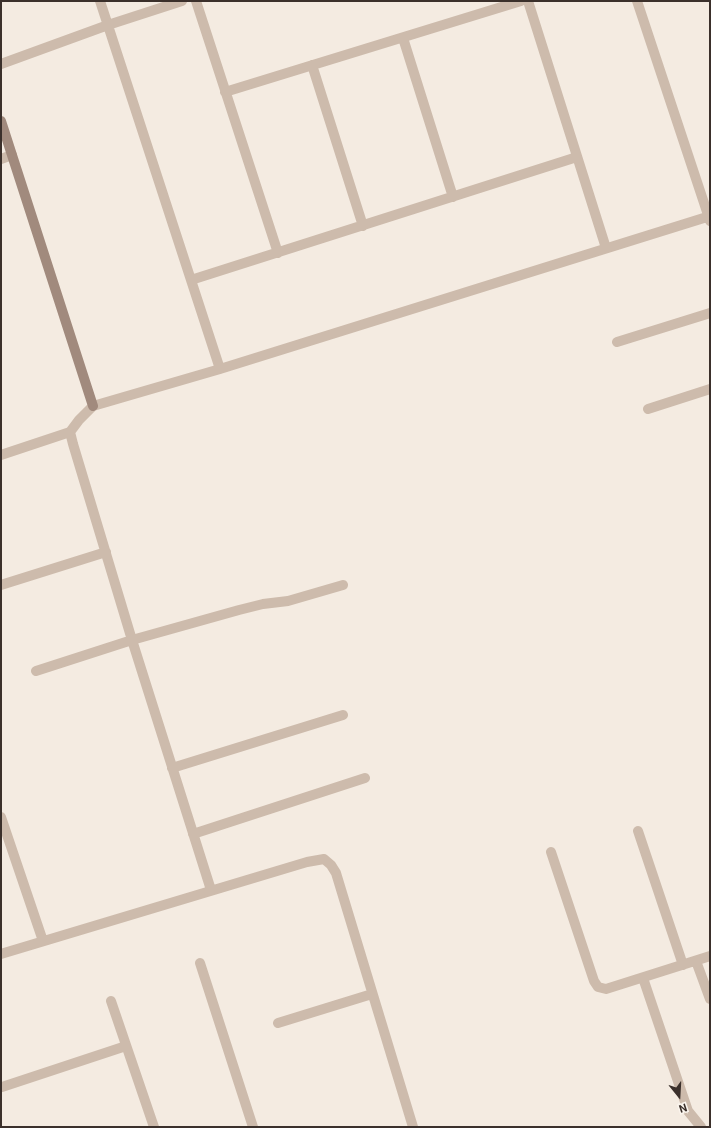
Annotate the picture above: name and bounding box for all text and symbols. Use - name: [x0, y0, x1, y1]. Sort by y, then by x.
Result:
- north arrow: [659, 1076, 699, 1116]
- text: N: [677, 1101, 689, 1115]

